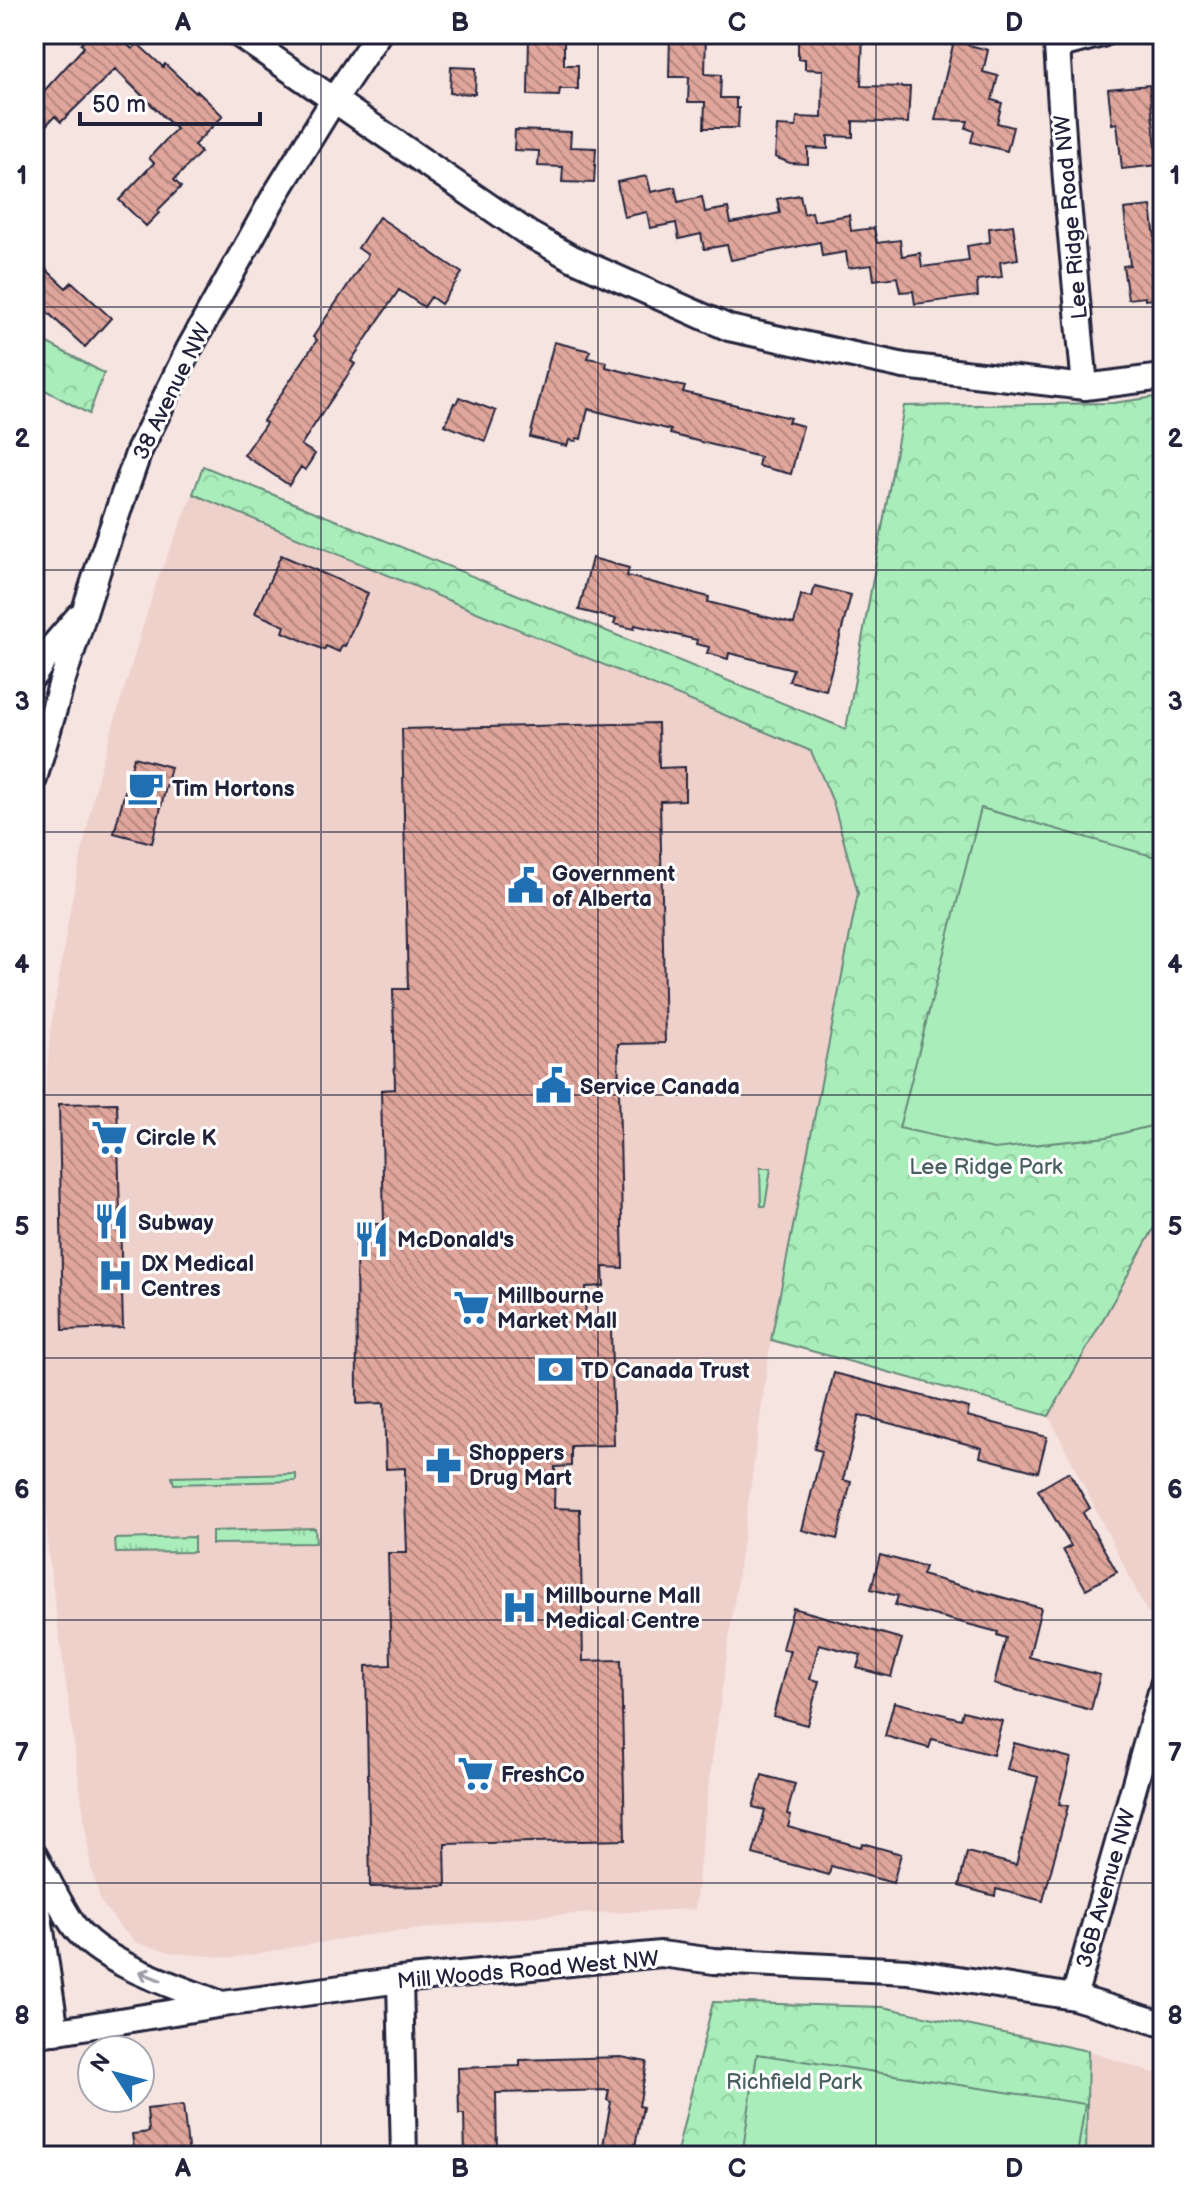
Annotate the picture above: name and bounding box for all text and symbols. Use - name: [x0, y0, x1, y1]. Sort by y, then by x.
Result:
- text: A: [174, 8, 191, 39]
- text: B: [451, 8, 469, 39]
- text: C: [728, 8, 746, 39]
- text: D: [1005, 8, 1023, 39]
- scale bar: [80, 76, 260, 126]
- text: 50 m: [92, 90, 146, 119]
- street label: Lee Ridge Road NW: [1049, 114, 1094, 320]
- text: 1: [17, 161, 27, 192]
- text: 1: [1170, 161, 1180, 192]
- street label: 38 Avenue NW: [128, 319, 217, 464]
- text: 2: [14, 424, 30, 455]
- text: 2: [1167, 424, 1183, 455]
- text: 3: [14, 687, 30, 718]
- text: 3: [1167, 687, 1183, 718]
- cafe icon: Tim Hortons: [127, 769, 165, 807]
- place label: Tim Hortons: [172, 776, 295, 803]
- place label: Government of Alberta: [552, 861, 676, 913]
- public building icon: Government of Alberta: [507, 867, 545, 905]
- text: 4: [14, 950, 30, 981]
- text: 4: [1167, 950, 1183, 981]
- public building icon: Service Canada: [535, 1067, 573, 1105]
- place label: Service Canada: [580, 1074, 740, 1101]
- supermarket icon: Circle K: [91, 1118, 129, 1156]
- place label: Circle K: [136, 1125, 216, 1152]
- park label: Lee Ridge Park: [909, 1154, 1063, 1181]
- restaurant icon: Subway: [93, 1203, 131, 1241]
- place label: Subway: [138, 1210, 214, 1237]
- text: 5: [14, 1212, 30, 1243]
- text: 5: [1167, 1212, 1183, 1243]
- restaurant icon: McDonald's: [352, 1220, 390, 1258]
- place label: McDonald's: [397, 1227, 514, 1254]
- place label: DX Medical Centres: [141, 1251, 254, 1303]
- hospital icon: DX Medical Centres: [96, 1257, 134, 1295]
- place label: Millbourne Market Mall: [497, 1283, 617, 1335]
- supermarket icon: Millbourne Market Mall: [452, 1289, 490, 1327]
- bank icon: TD Canada Trust: [536, 1351, 574, 1389]
- place label: TD Canada Trust: [581, 1358, 750, 1385]
- place label: Shoppers Drug Mart: [469, 1440, 573, 1492]
- pharmacy icon: Shoppers Drug Mart: [424, 1446, 462, 1484]
- text: 6: [14, 1475, 30, 1506]
- text: 6: [1167, 1475, 1183, 1506]
- place label: Millbourne Mall Medical Centre: [545, 1583, 701, 1635]
- hospital icon: Millbourne Mall Medical Centre: [500, 1589, 538, 1627]
- text: 7: [15, 1738, 29, 1769]
- text: 7: [1168, 1738, 1182, 1769]
- supermarket icon: FreshCo: [456, 1755, 494, 1793]
- place label: FreshCo: [501, 1762, 585, 1789]
- street label: 36B Avenue NW: [1071, 1806, 1142, 1971]
- street label: Mill Woods Road West NW: [396, 1946, 660, 1995]
- one-way arrow: [138, 1968, 163, 1982]
- text: 8: [14, 2001, 30, 2032]
- text: 8: [1167, 2001, 1183, 2032]
- north arrow: [76, 2034, 156, 2114]
- text: N: [85, 2049, 117, 2078]
- park label: Richfield Park: [726, 2069, 862, 2096]
- text: A: [174, 2154, 191, 2185]
- text: B: [451, 2154, 469, 2185]
- text: C: [728, 2154, 746, 2185]
- text: D: [1005, 2154, 1023, 2185]

